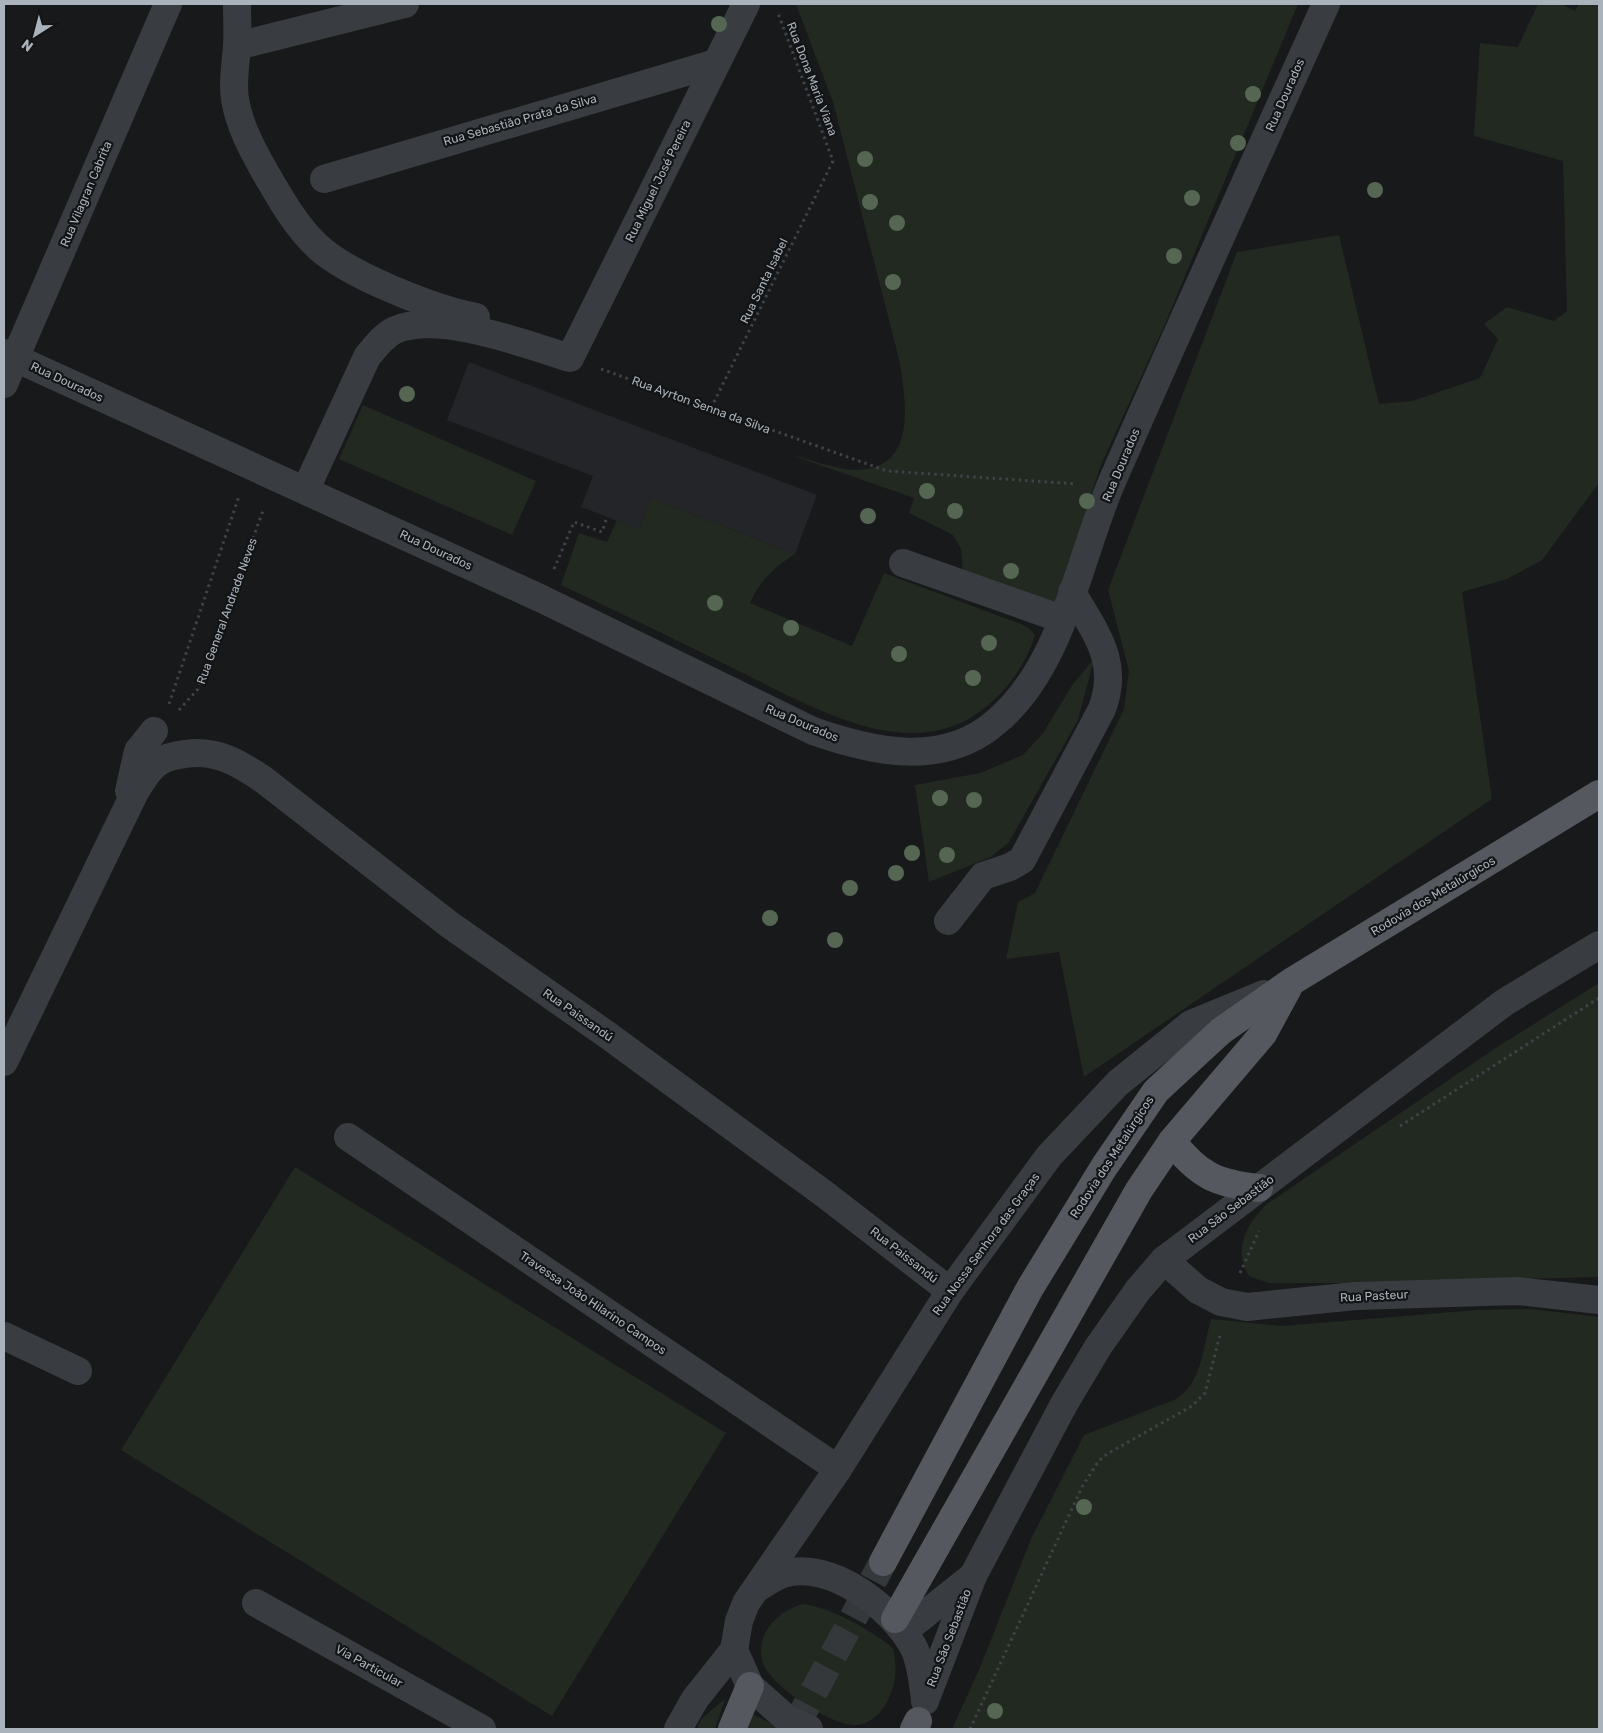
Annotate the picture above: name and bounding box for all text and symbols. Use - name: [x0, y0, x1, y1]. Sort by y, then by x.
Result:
- north arrow: [10, 10, 60, 60]
- street label: Rua Dona Maria Viana: [784, 20, 840, 138]
- text: N: [19, 35, 37, 55]
- street label: Rua Dourados: [1263, 56, 1307, 134]
- street label: Rua Sebastião Prata da Silva: [442, 91, 598, 149]
- street label: Rua Miguel José Pereira: [622, 118, 694, 244]
- street label: Rua Vilagran Cabrita: [57, 139, 115, 249]
- street label: Rua Santa Isabel: [737, 236, 791, 326]
- street label: Rua Dourados: [29, 359, 105, 405]
- street label: Rua Ayrton Senna da Silva: [630, 373, 772, 437]
- street label: Rua Dourados: [1099, 426, 1143, 504]
- street label: Rua Dourados: [398, 527, 474, 573]
- street label: Rua General Andrade Neves: [194, 536, 260, 686]
- street label: Rua Dourados: [763, 701, 841, 745]
- street label: Rodovia dos Metalúrgicos: [1368, 853, 1498, 939]
- street label: Rua Paissandú: [540, 986, 616, 1044]
- street label: Rodovia dos Metalúrgicos: [1067, 1093, 1157, 1221]
- street label: Rua Nossa Senhora das Graças: [930, 1170, 1042, 1318]
- street label: Rua São Sebastião: [1185, 1172, 1277, 1246]
- street label: Rua Paissandú: [867, 1224, 941, 1286]
- street label: Travessa João Hilarino Campos: [517, 1249, 669, 1357]
- street label: Rua Pasteur: [1340, 1287, 1409, 1305]
- street label: Rua São Sebastião: [924, 1587, 974, 1689]
- street label: Via Particular: [333, 1642, 405, 1690]

